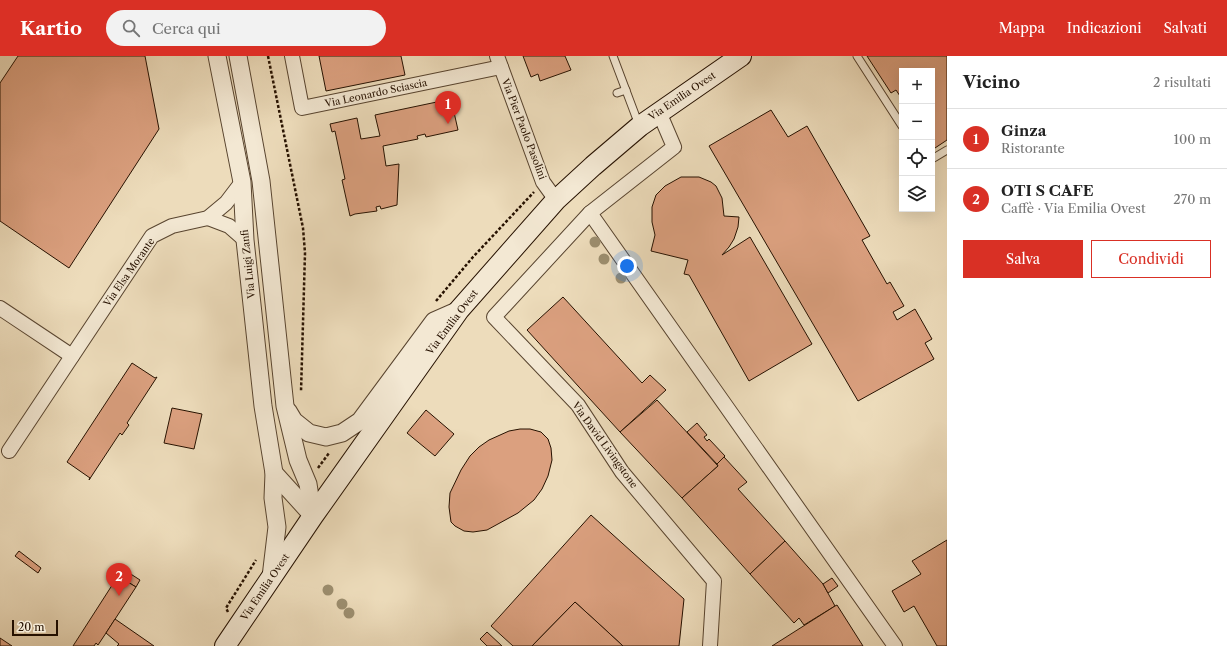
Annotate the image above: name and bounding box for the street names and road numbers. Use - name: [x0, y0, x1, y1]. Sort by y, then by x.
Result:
- street label: Via Emilia Ovest: [645, 69, 718, 124]
- street label: Via Leonardo Sciascia: [323, 76, 429, 110]
- street label: Via Pier Paolo Pasolini: [498, 76, 549, 181]
- street label: Via Luigi Zanfi: [238, 229, 258, 300]
- street label: Via Elsa Morante: [100, 235, 158, 310]
- street label: Via Emilia Ovest: [423, 287, 481, 358]
- street label: Via David Livingstone: [569, 398, 641, 491]
- street label: Via Emilia Ovest: [237, 551, 292, 624]

